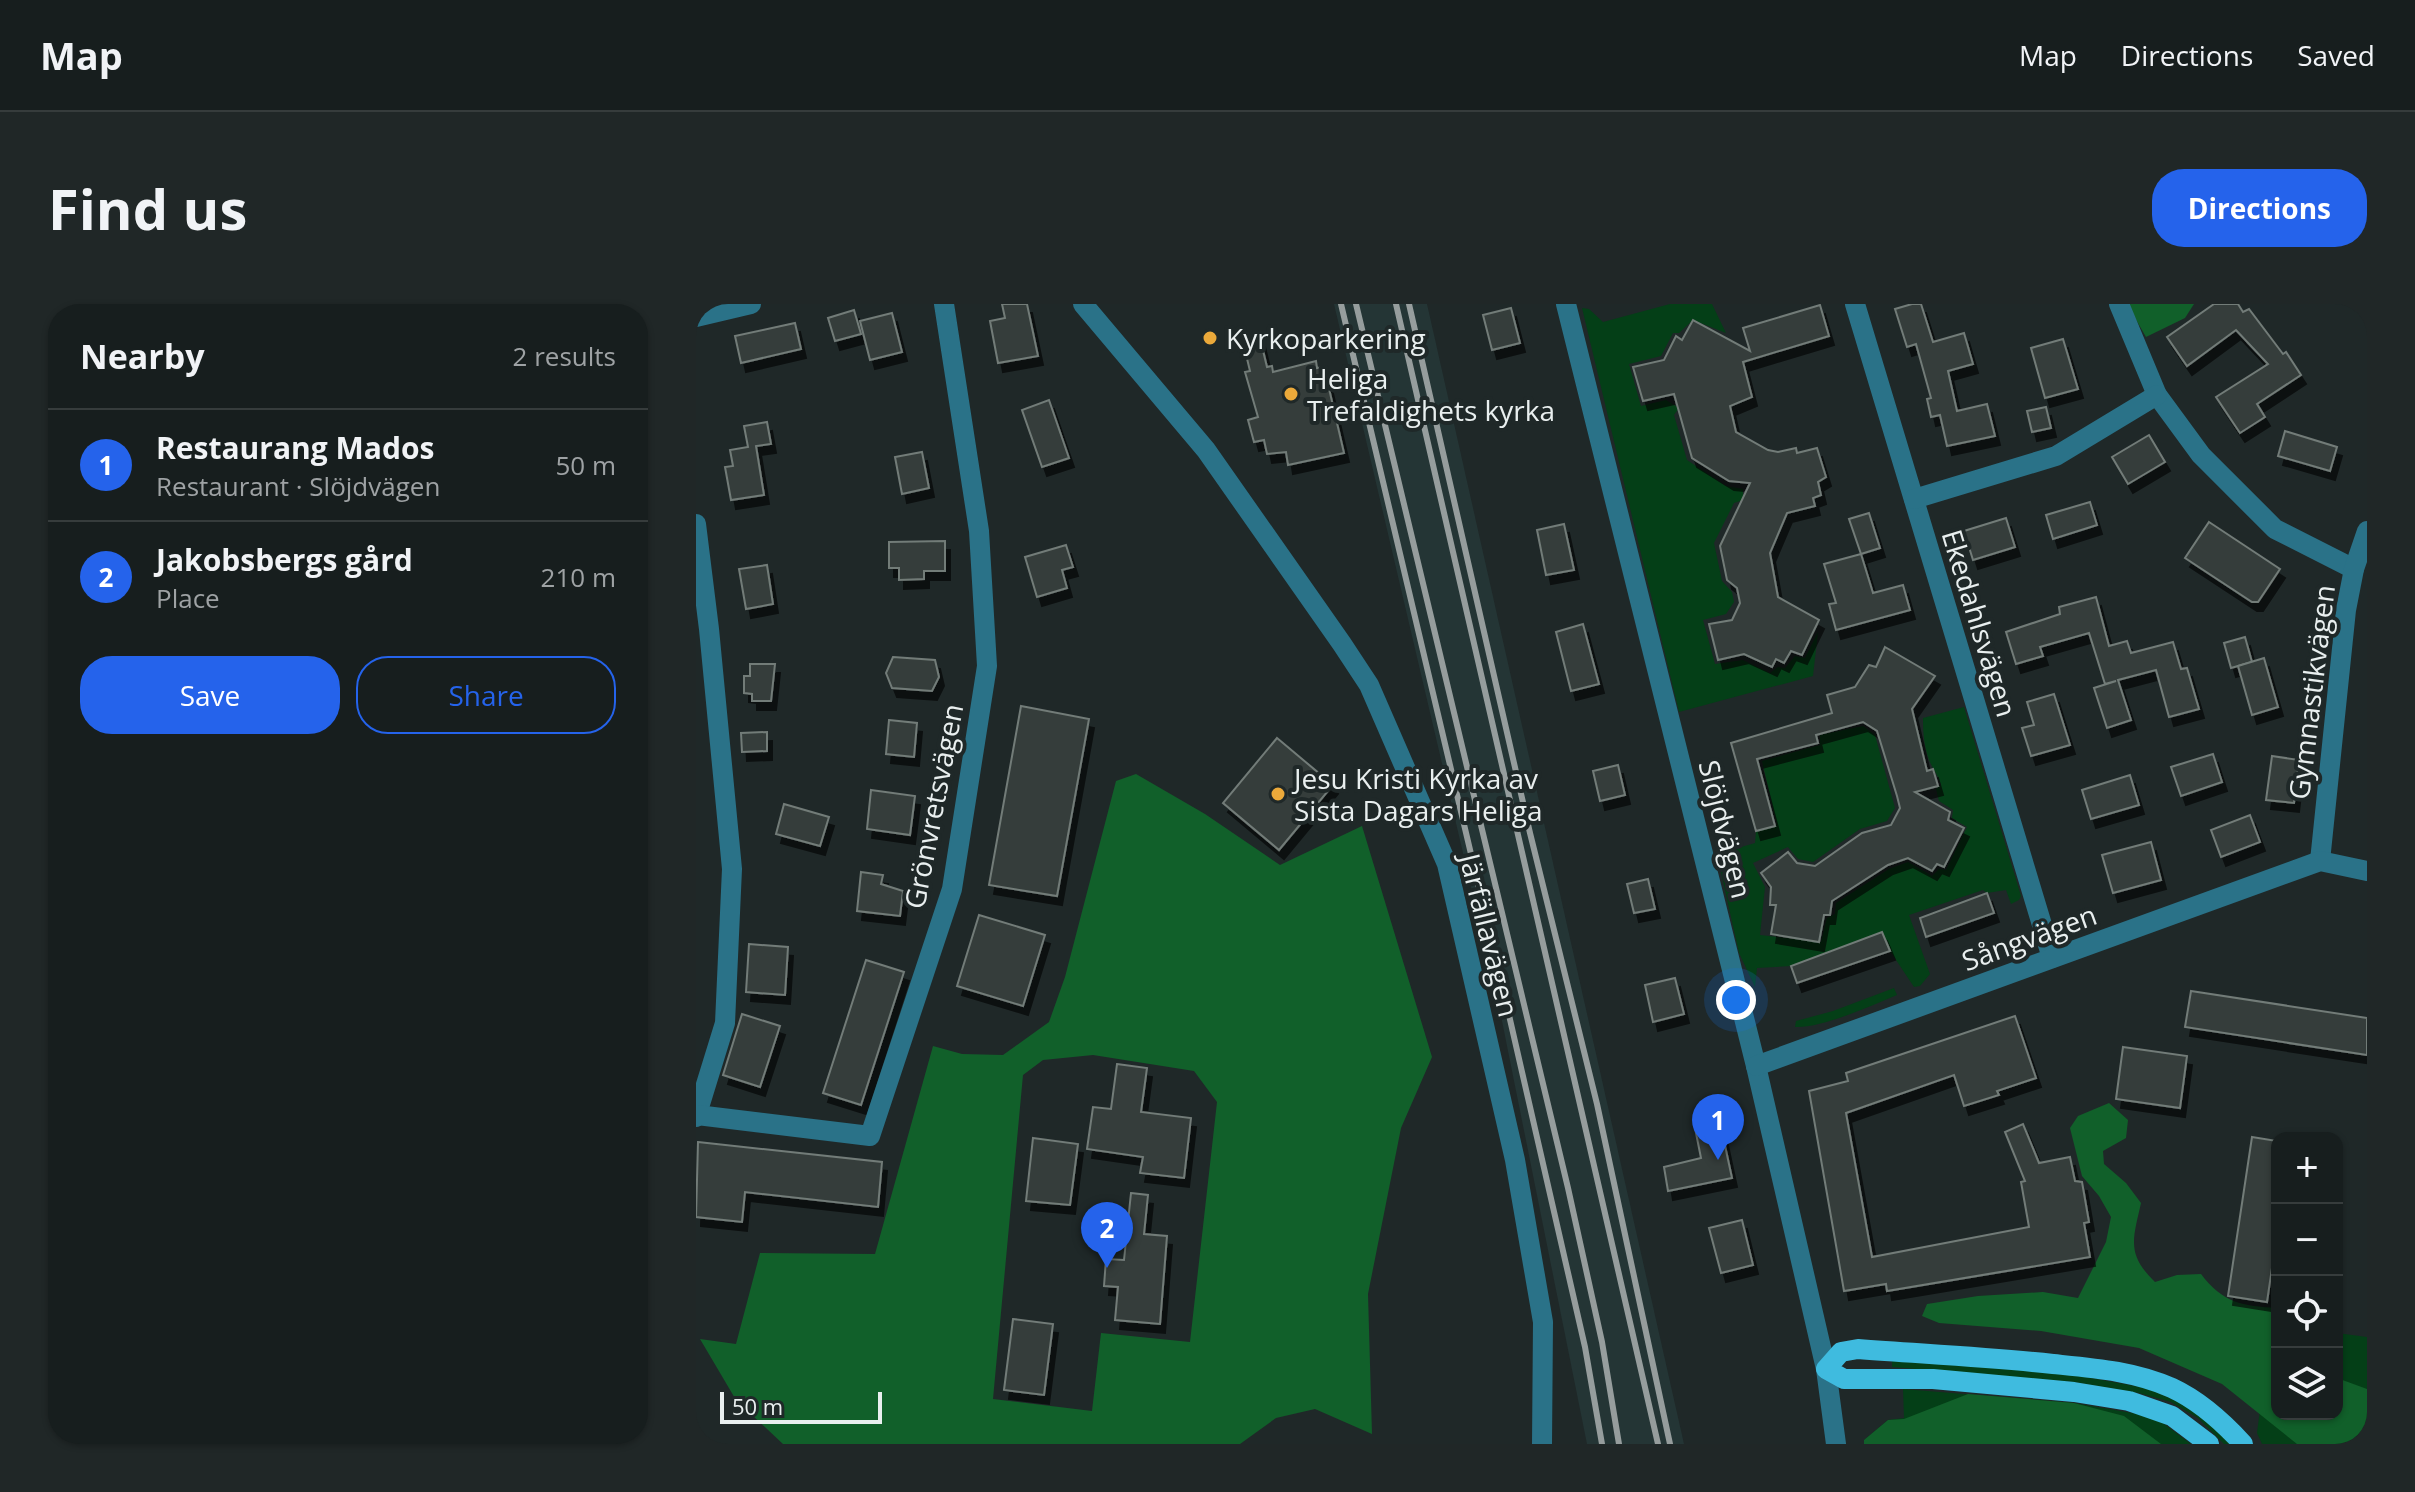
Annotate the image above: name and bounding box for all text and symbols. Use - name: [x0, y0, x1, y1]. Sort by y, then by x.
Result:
- text: Map: [40, 29, 123, 81]
- text: Map: [2019, 36, 2077, 74]
- text: Directions: [2121, 36, 2253, 74]
- text: Saved: [2297, 36, 2375, 74]
- button: Directions: [2152, 169, 2367, 247]
- text: Find us: [48, 170, 247, 246]
- place label: Kyrkoparkering: [1226, 319, 1426, 357]
- marker: Kyrkoparkering: [1201, 329, 1219, 347]
- text: Nearby: [80, 333, 205, 379]
- text: 2 results: [513, 338, 616, 374]
- place label: Heliga Trefaldighets kyrka: [1307, 359, 1555, 429]
- marker: Heliga Trefaldighets kyrka: [1282, 385, 1300, 403]
- text: Restaurang Mados: [156, 427, 434, 468]
- text: 1: [99, 447, 113, 483]
- text: 50 m: [555, 447, 616, 483]
- text: Restaurant · Slöjdvägen: [156, 468, 440, 504]
- street label: Ekedahlsvägen: [1933, 525, 2027, 721]
- text: Jakobsbergs gård: [156, 539, 413, 580]
- text: 2: [99, 559, 113, 595]
- text: 210 m: [541, 559, 616, 595]
- text: Place: [156, 580, 220, 616]
- street label: Gymnastikvägen: [2279, 583, 2343, 801]
- button: Save: [80, 656, 340, 734]
- button: Share: [356, 656, 616, 734]
- street label: Grönvretsvägen: [895, 700, 971, 912]
- street label: Slöjdvägen: [1690, 756, 1762, 902]
- place label: Jesu Kristi Kyrka av Sista Dagars Heliga: [1291, 759, 1543, 829]
- marker: Jesu Kristi Kyrka av Sista Dagars Heliga: [1269, 785, 1287, 803]
- street label: Järfällavägen: [1451, 847, 1529, 1021]
- street label: Sångvägen: [1956, 895, 2102, 979]
- your location: [1716, 980, 1756, 1020]
- pin: 1: [1692, 1094, 1744, 1160]
- map controls: [2271, 1132, 2343, 1420]
- button: +: [2271, 1132, 2343, 1204]
- pin: 2: [1081, 1202, 1133, 1268]
- button: −: [2271, 1204, 2343, 1276]
- button: locate: [2271, 1276, 2343, 1348]
- button: layers: [2271, 1348, 2343, 1420]
- scale bar: [720, 1388, 882, 1424]
- text: 50 m: [732, 1391, 783, 1421]

